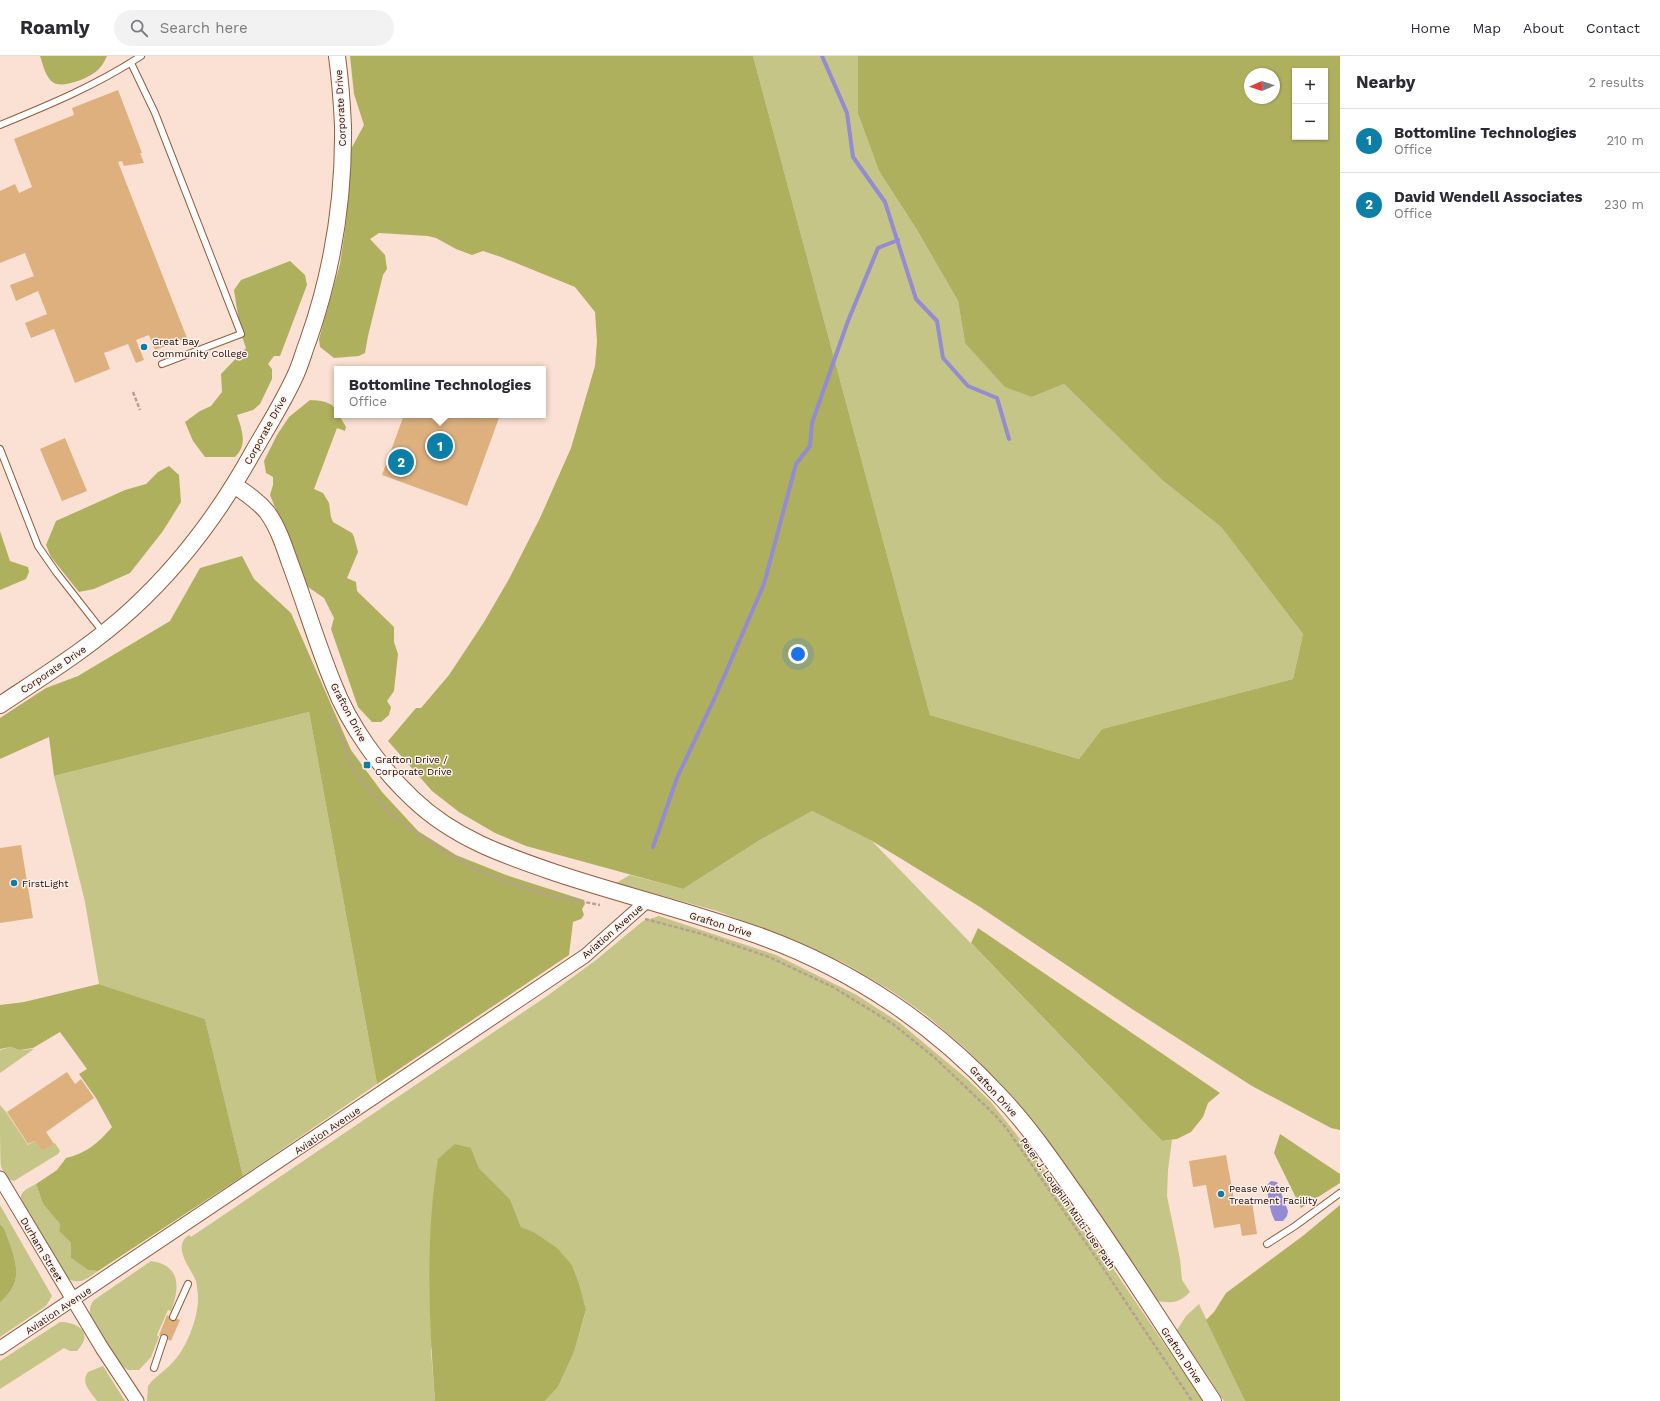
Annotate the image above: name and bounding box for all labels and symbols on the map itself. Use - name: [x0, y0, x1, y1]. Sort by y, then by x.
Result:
- north arrow: [1244, 68, 1280, 104]
- street label: Corporate Drive: [333, 69, 348, 147]
- place label: Great Bay Community College: [152, 336, 248, 359]
- marker: Great Bay Community College: [139, 342, 149, 352]
- street label: Corporate Drive: [242, 394, 289, 467]
- pin: 1: [427, 431, 453, 461]
- pin: 2: [388, 447, 414, 477]
- street label: Corporate Drive: [18, 643, 88, 695]
- your location: [788, 644, 808, 664]
- street label: Grafton Drive: [328, 681, 369, 744]
- place label: Grafton Drive / Corporate Drive: [375, 754, 452, 777]
- marker: Grafton Drive / Corporate Drive: [362, 760, 372, 770]
- marker: FirstLight: [9, 878, 19, 888]
- place label: FirstLight: [22, 878, 69, 889]
- street label: Aviation Avenue: [580, 902, 645, 961]
- street label: Grafton Drive: [688, 910, 754, 939]
- street label: Grafton Drive: [967, 1064, 1020, 1119]
- street label: Aviation Avenue: [292, 1104, 362, 1157]
- street label: Peter J. Loughlin Multi-Use Path: [1018, 1136, 1117, 1271]
- place label: Pease Water Treatment Facility: [1229, 1183, 1318, 1206]
- marker: Pease Water Treatment Facility: [1216, 1189, 1226, 1199]
- street label: Durham Street: [18, 1215, 65, 1284]
- street label: Aviation Avenue: [23, 1284, 93, 1337]
- street label: Grafton Drive: [1159, 1325, 1204, 1385]

